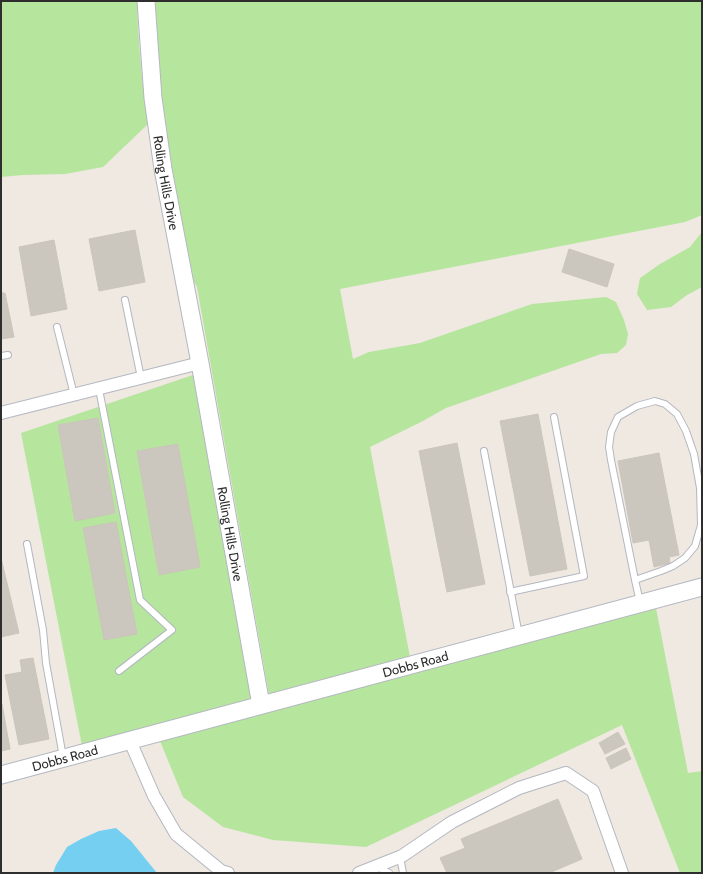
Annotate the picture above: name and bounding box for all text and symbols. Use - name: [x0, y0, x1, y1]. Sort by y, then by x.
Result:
- street label: Rolling Hills Drive: [150, 134, 183, 232]
- street label: Rolling Hills Drive: [214, 485, 247, 583]
- street label: Dobbs Road: [381, 647, 450, 680]
- street label: Dobbs Road: [30, 741, 99, 774]

